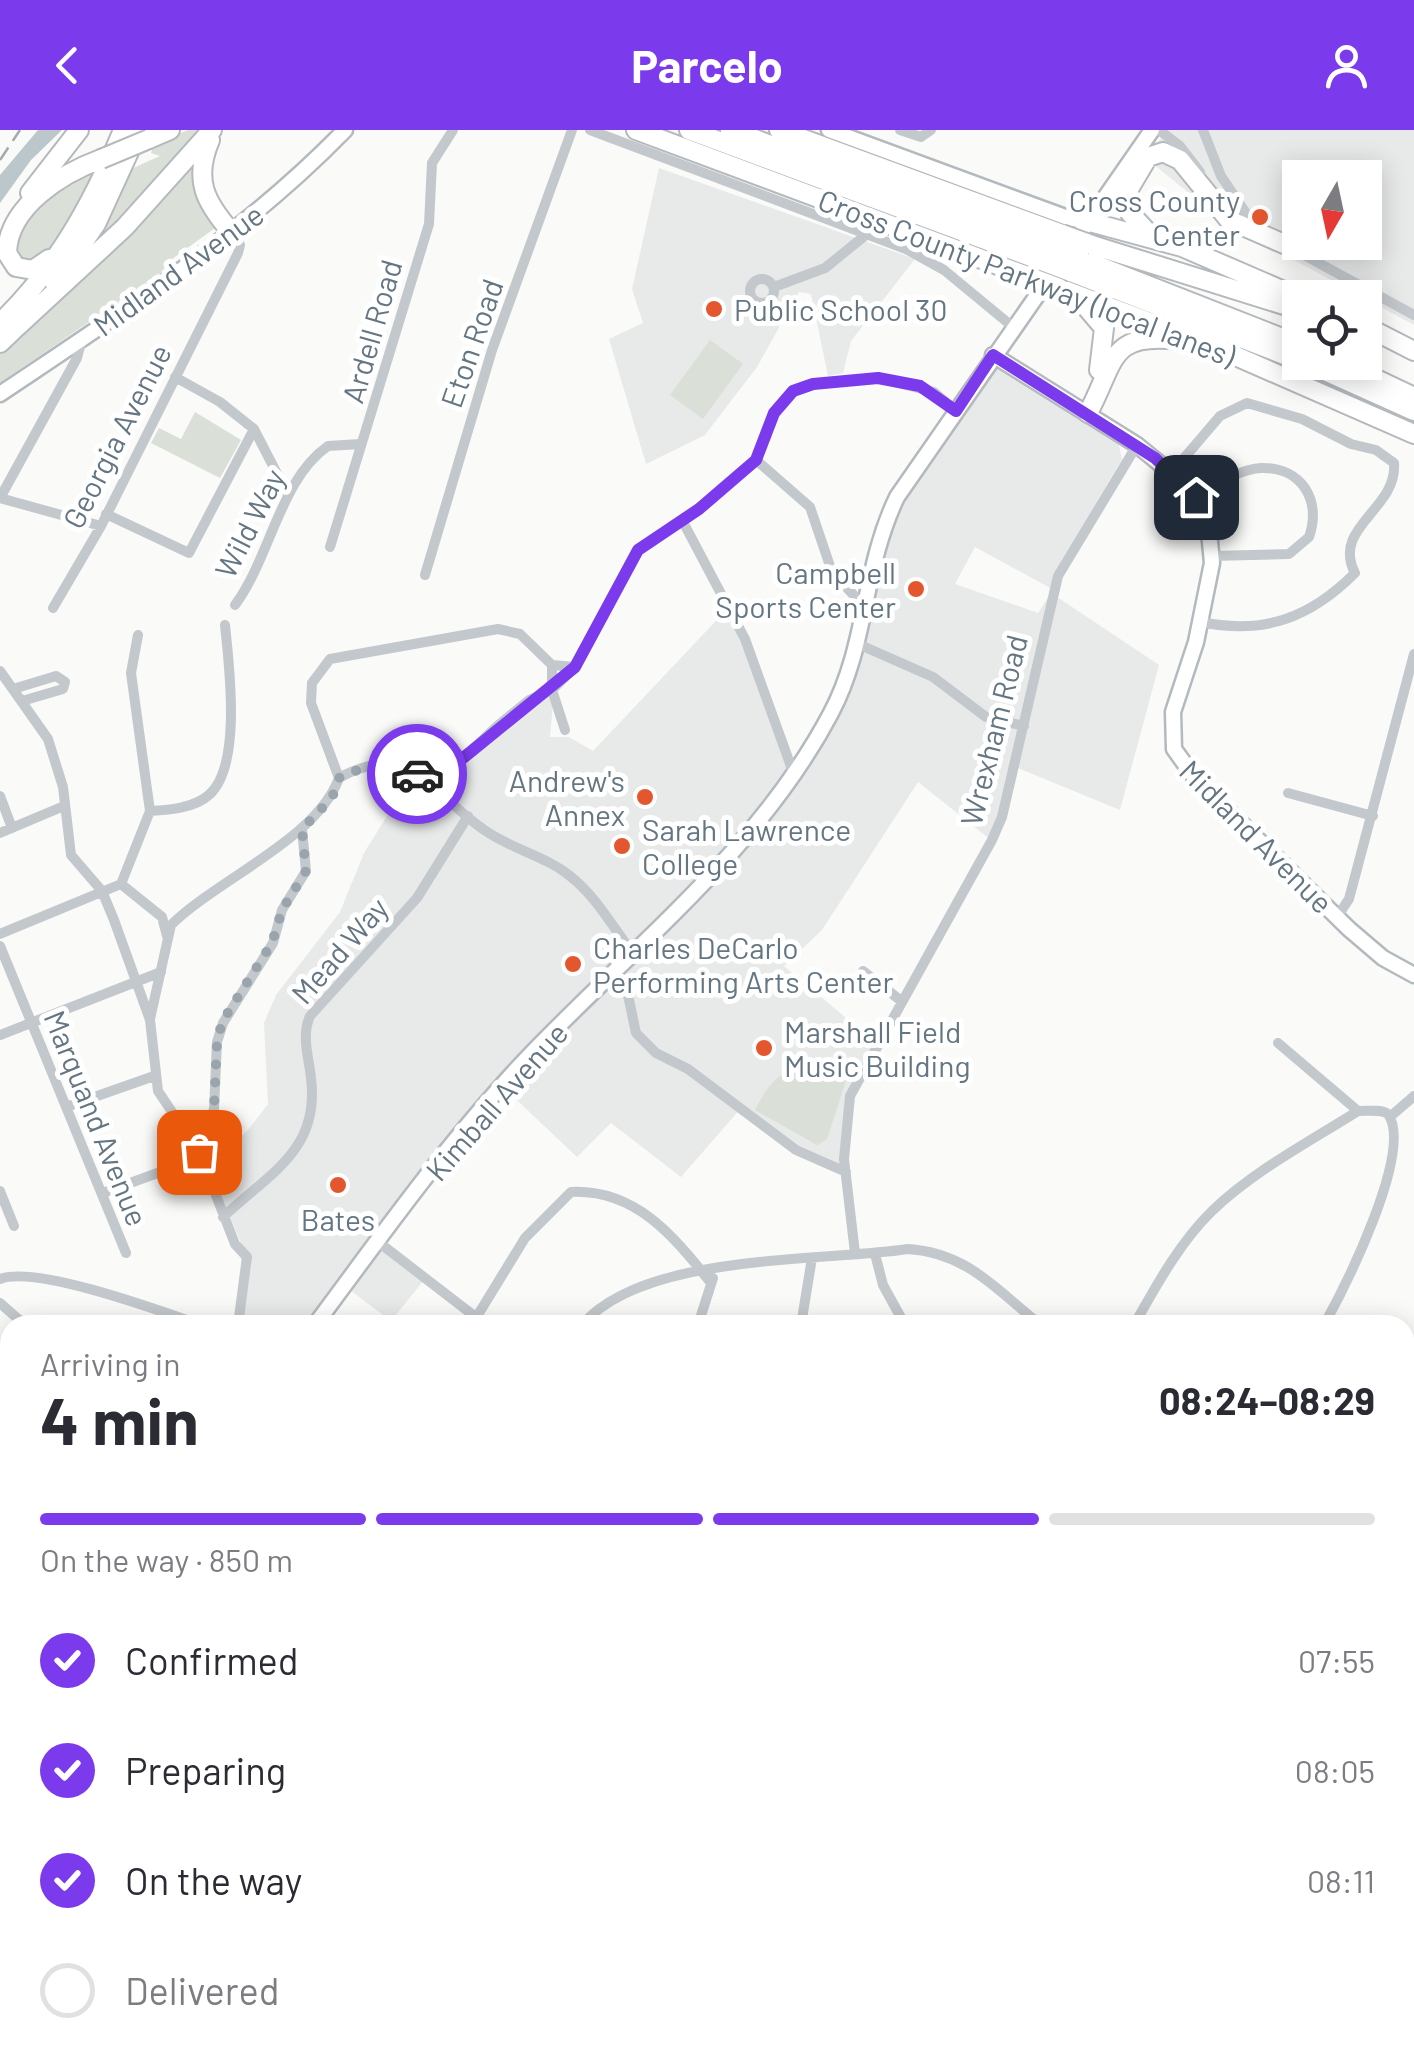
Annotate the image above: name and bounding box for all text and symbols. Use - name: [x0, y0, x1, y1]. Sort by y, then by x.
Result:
- icon: back: [40, 38, 95, 93]
- text: Parcelo: [631, 38, 783, 92]
- icon: person: [1319, 38, 1374, 93]
- north arrow: [1282, 160, 1382, 260]
- map controls: [1282, 160, 1382, 380]
- street label: Cross County Parkway (local lanes): [813, 181, 1241, 373]
- place label: Cross County Center: [1069, 182, 1240, 252]
- street label: Midland Avenue: [86, 195, 270, 343]
- marker: Cross County Center: [1249, 206, 1271, 228]
- street label: Ardell Road: [333, 255, 409, 407]
- street label: Eton Road: [432, 274, 510, 412]
- button: locate: [1282, 280, 1382, 380]
- place label: Public School 30: [734, 291, 947, 327]
- marker: Public School 30: [703, 298, 725, 320]
- street label: Georgia Avenue: [54, 338, 178, 534]
- pin: [1154, 455, 1239, 540]
- street label: Wild Way: [206, 462, 292, 583]
- icon: home: [1169, 470, 1224, 525]
- place label: Campbell Sports Center: [715, 554, 896, 624]
- marker: Campbell Sports Center: [905, 578, 927, 600]
- street label: Wrexham Road: [952, 631, 1034, 829]
- courier: [367, 724, 467, 824]
- icon: car: [390, 747, 445, 802]
- street label: Midland Avenue: [1173, 752, 1341, 920]
- place label: Andrew's Annex: [509, 762, 625, 832]
- marker: Andrew's Annex: [634, 786, 656, 808]
- place label: Sarah Lawrence College: [642, 811, 851, 881]
- marker: Sarah Lawrence College: [611, 835, 633, 857]
- street label: Mead Way: [283, 889, 395, 1010]
- place label: Charles DeCarlo Performing Arts Center: [593, 929, 893, 999]
- marker: Charles DeCarlo Performing Arts Center: [562, 953, 584, 975]
- street label: Marquand Avenue: [37, 1005, 157, 1231]
- place label: Marshall Field Music Building: [784, 1013, 970, 1083]
- street label: Kimball Avenue: [418, 1015, 574, 1187]
- marker: Marshall Field Music Building: [753, 1037, 775, 1059]
- pin: [157, 1110, 242, 1195]
- icon: bag: [172, 1125, 227, 1180]
- marker: Bates: [327, 1174, 349, 1196]
- place label: Bates: [301, 1201, 375, 1237]
- text: Arriving in: [40, 1344, 180, 1382]
- text: 08:24–08:29: [1159, 1377, 1375, 1423]
- text: 4 min: [40, 1380, 199, 1458]
- text: On the way · 850 m: [40, 1540, 293, 1578]
- icon: check: [40, 1633, 95, 1688]
- text: Confirmed: [125, 1637, 298, 1683]
- text: 07:55: [1298, 1641, 1375, 1679]
- icon: check: [40, 1743, 95, 1798]
- text: Preparing: [125, 1747, 286, 1793]
- text: 08:05: [1295, 1751, 1375, 1789]
- icon: check: [40, 1853, 95, 1908]
- text: On the way: [125, 1857, 302, 1903]
- text: 08:11: [1307, 1861, 1375, 1899]
- text: Delivered: [125, 1967, 279, 2013]

